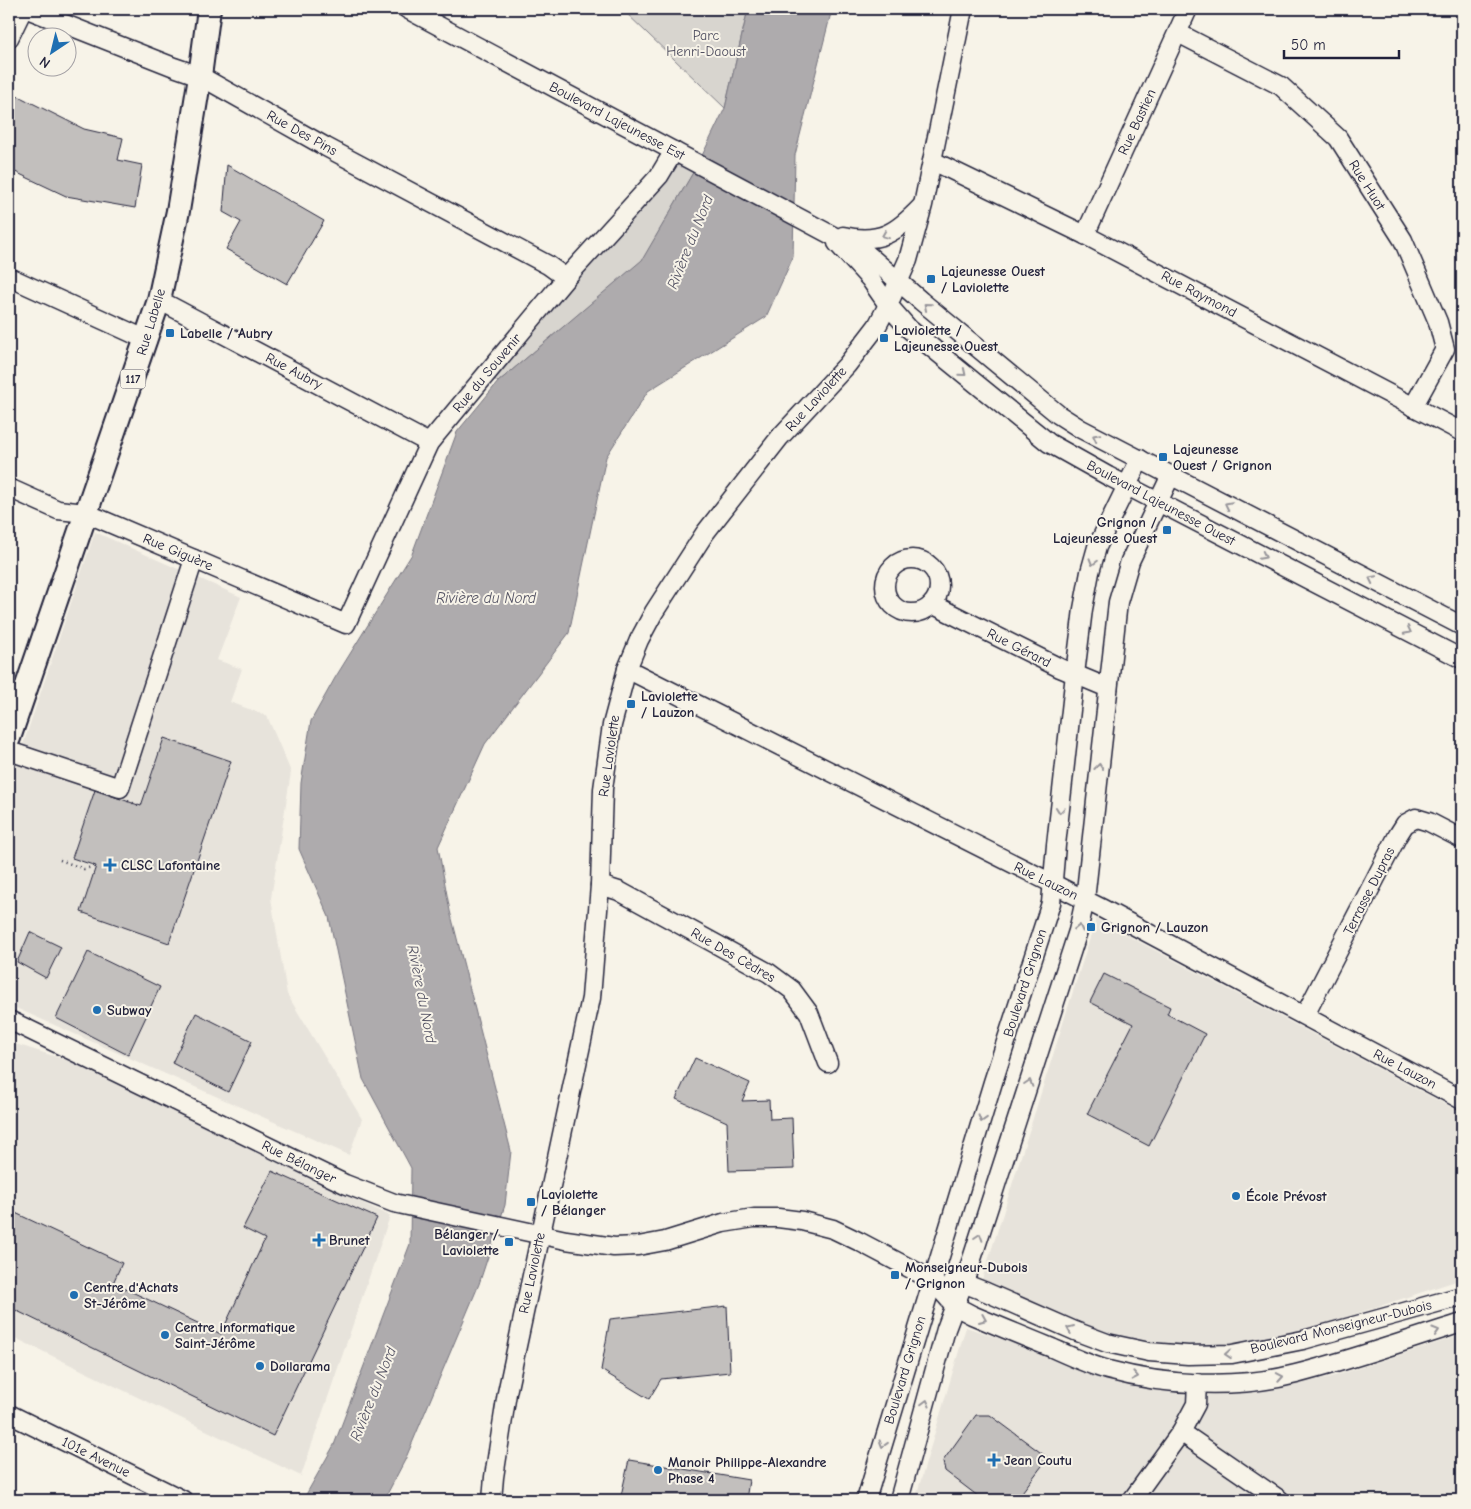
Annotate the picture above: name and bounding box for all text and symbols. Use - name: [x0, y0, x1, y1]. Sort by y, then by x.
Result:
- park label: Parc Henri-Daoust: [666, 27, 747, 60]
- north arrow: [28, 28, 78, 78]
- scale bar: [1284, 28, 1398, 60]
- text: 50 m: [1291, 36, 1326, 54]
- text: N: [36, 53, 53, 72]
- street label: Boulevard Lajeunesse Est: [546, 78, 689, 164]
- street label: Rue Bastien: [1114, 86, 1160, 158]
- street label: Rue Des Pins: [264, 107, 340, 159]
- street label: Rue Huot: [1345, 157, 1390, 214]
- water label: Rivière du Nord: [663, 191, 717, 292]
- one-way arrow: [881, 229, 890, 239]
- place label: Lajeunesse Ouest / Laviolette: [941, 263, 1045, 296]
- street label: Rue Raymond: [1158, 267, 1240, 321]
- marker: Lajeunesse Ouest / Laviolette: [925, 273, 937, 285]
- street label: Rue Labelle: [133, 287, 169, 357]
- one-way arrow: [924, 303, 933, 311]
- place label: Laviolette / Lajeunesse Ouest: [894, 322, 998, 355]
- place label: Labelle / Aubry: [180, 325, 273, 342]
- marker: Labelle / Aubry: [164, 327, 176, 339]
- street label: Rue du Souvenir: [449, 330, 525, 416]
- marker: Laviolette / Lajeunesse Ouest: [878, 332, 890, 344]
- street label: Rue Aubry: [263, 349, 326, 393]
- street label: Rue Laviolette: [782, 363, 850, 435]
- one-way arrow: [958, 367, 967, 376]
- road number: 117: [120, 369, 146, 388]
- one-way arrow: [1093, 433, 1102, 443]
- place label: Lajeunesse Ouest / Grignon: [1173, 441, 1272, 474]
- marker: Lajeunesse Ouest / Grignon: [1157, 451, 1169, 463]
- street label: Boulevard Lajeunesse Ouest: [1084, 457, 1239, 550]
- one-way arrow: [1224, 501, 1233, 511]
- place label: Grignon / Lajeunesse Ouest: [1053, 514, 1157, 547]
- marker: Grignon / Lajeunesse Ouest: [1161, 524, 1173, 536]
- street label: Rue Giguère: [140, 530, 216, 574]
- one-way arrow: [1258, 550, 1267, 560]
- one-way arrow: [1088, 558, 1098, 566]
- one-way arrow: [1369, 575, 1378, 585]
- water label: Rivière du Nord: [436, 589, 537, 607]
- street label: Rue Gérard: [984, 625, 1054, 671]
- one-way arrow: [1402, 625, 1411, 635]
- place label: Laviolette / Lauzon: [641, 688, 698, 721]
- marker: Laviolette / Lauzon: [625, 698, 637, 710]
- street label: Rue Laviolette: [595, 714, 623, 798]
- one-way arrow: [1093, 763, 1104, 771]
- one-way arrow: [1055, 806, 1066, 814]
- street label: Terrasse Dupras: [1340, 844, 1399, 938]
- place label: CLSC Lafontaine: [121, 857, 220, 874]
- marker: CLSC Lafontaine: [103, 858, 117, 872]
- street label: Rue Lauzon: [1011, 858, 1081, 904]
- place label: Grignon / Lauzon: [1101, 919, 1208, 936]
- marker: Grignon / Lauzon: [1085, 921, 1097, 933]
- street label: Rue Des Cèdres: [688, 924, 778, 986]
- one-way arrow: [1073, 924, 1084, 933]
- street label: Boulevard Grignon: [1000, 927, 1050, 1039]
- water label: Rivière du Nord: [404, 943, 441, 1046]
- place label: Subway: [107, 1002, 152, 1019]
- marker: Subway: [91, 1004, 103, 1016]
- street label: Rue Lauzon: [1370, 1045, 1440, 1093]
- one-way arrow: [1023, 1079, 1033, 1087]
- one-way arrow: [978, 1114, 988, 1122]
- street label: Rue Bélanger: [259, 1137, 339, 1188]
- place label: Laviolette / Bélanger: [541, 1186, 606, 1219]
- place label: École Prévost: [1246, 1188, 1327, 1205]
- marker: École Prévost: [1230, 1190, 1242, 1202]
- marker: Laviolette / Bélanger: [525, 1196, 537, 1208]
- place label: Bélanger / Laviolette: [434, 1226, 499, 1259]
- street label: Rue Laviolette: [515, 1231, 549, 1315]
- place label: Brunet: [329, 1232, 370, 1249]
- marker: Brunet: [313, 1234, 325, 1246]
- one-way arrow: [973, 1234, 983, 1242]
- marker: Bélanger / Laviolette: [503, 1236, 515, 1248]
- place label: Monseigneur-Dubois / Grignon: [905, 1259, 1028, 1292]
- marker: Monseigneur-Dubois / Grignon: [889, 1269, 901, 1281]
- place label: Centre d'Achats St-Jérôme: [84, 1279, 178, 1312]
- marker: Centre d'Achats St-Jérôme: [68, 1289, 80, 1301]
- street label: Boulevard Monseigneur-Dubois: [1249, 1296, 1433, 1358]
- one-way arrow: [978, 1313, 987, 1324]
- street label: Boulevard Grignon: [880, 1314, 930, 1426]
- place label: Centre informatique Saint-Jérôme: [175, 1319, 295, 1352]
- one-way arrow: [1066, 1324, 1075, 1335]
- one-way arrow: [1431, 1327, 1440, 1337]
- marker: Centre informatique Saint-Jérôme: [159, 1329, 171, 1341]
- water label: Rivière du Nord: [346, 1343, 400, 1444]
- one-way arrow: [1224, 1348, 1232, 1359]
- place label: Dollarama: [270, 1358, 330, 1375]
- marker: Dollarama: [254, 1360, 266, 1372]
- one-way arrow: [1130, 1370, 1139, 1380]
- one-way arrow: [1276, 1372, 1285, 1382]
- one-way arrow: [920, 1399, 930, 1407]
- street label: 101e Avenue: [59, 1433, 133, 1481]
- one-way arrow: [878, 1439, 888, 1447]
- place label: Jean Coutu: [1004, 1452, 1072, 1469]
- place label: Manoir Philippe-Alexandre Phase 4: [668, 1454, 827, 1487]
- marker: Jean Coutu: [988, 1454, 1000, 1466]
- marker: Manoir Philippe-Alexandre Phase 4: [652, 1464, 664, 1476]

